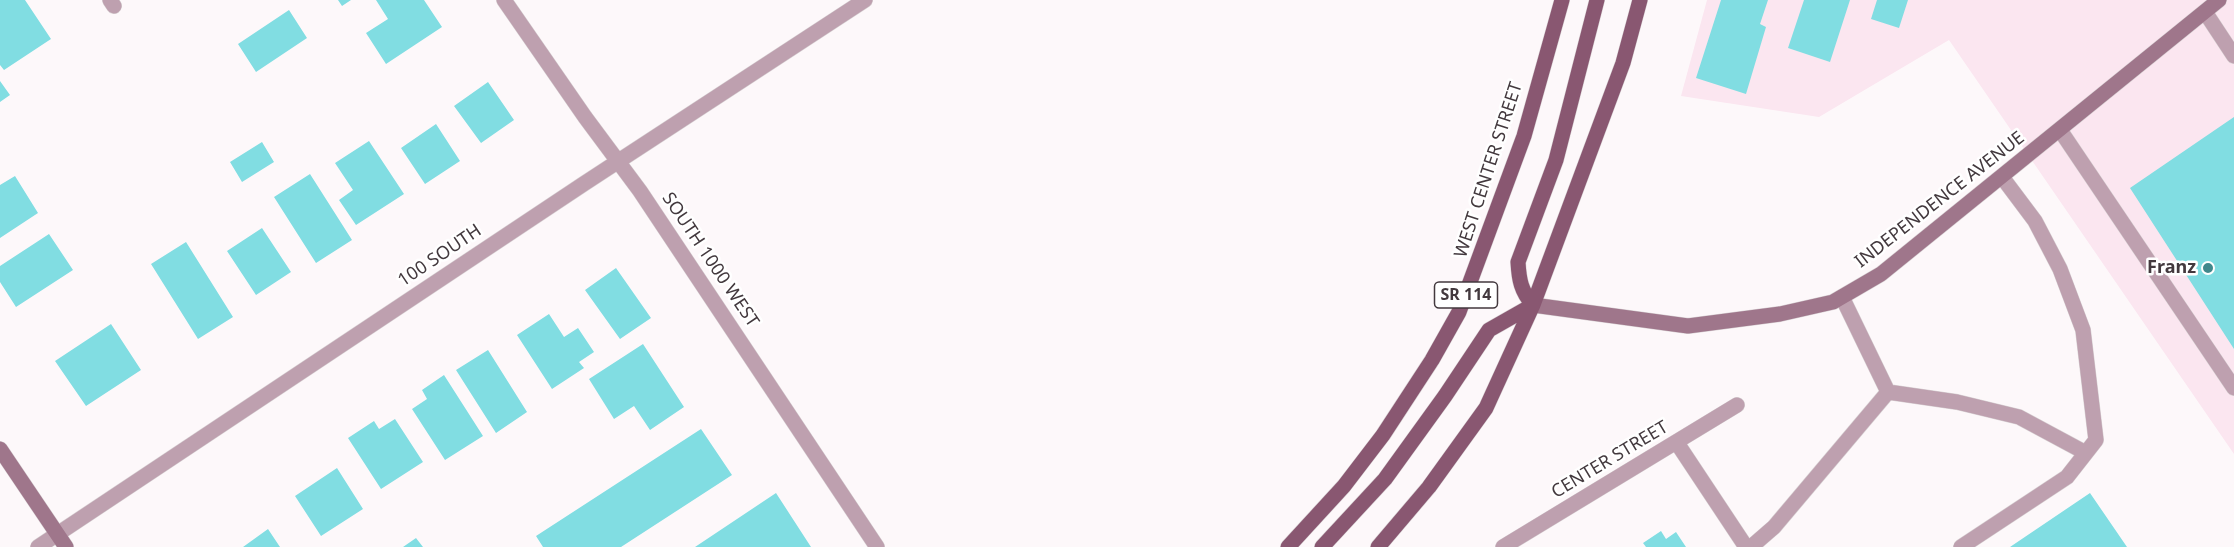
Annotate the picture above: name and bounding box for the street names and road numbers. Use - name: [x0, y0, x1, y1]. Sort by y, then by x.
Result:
- street label: WEST CENTER STREET: [1450, 79, 1528, 261]
- street label: INDEPENDENCE AVENUE: [1851, 127, 2029, 273]
- street label: SOUTH 1000 WEST: [657, 189, 763, 331]
- street label: 100 SOUTH: [394, 220, 486, 292]
- road number: SR 114: [1434, 282, 1498, 308]
- street label: CENTER STREET: [1548, 417, 1672, 503]

